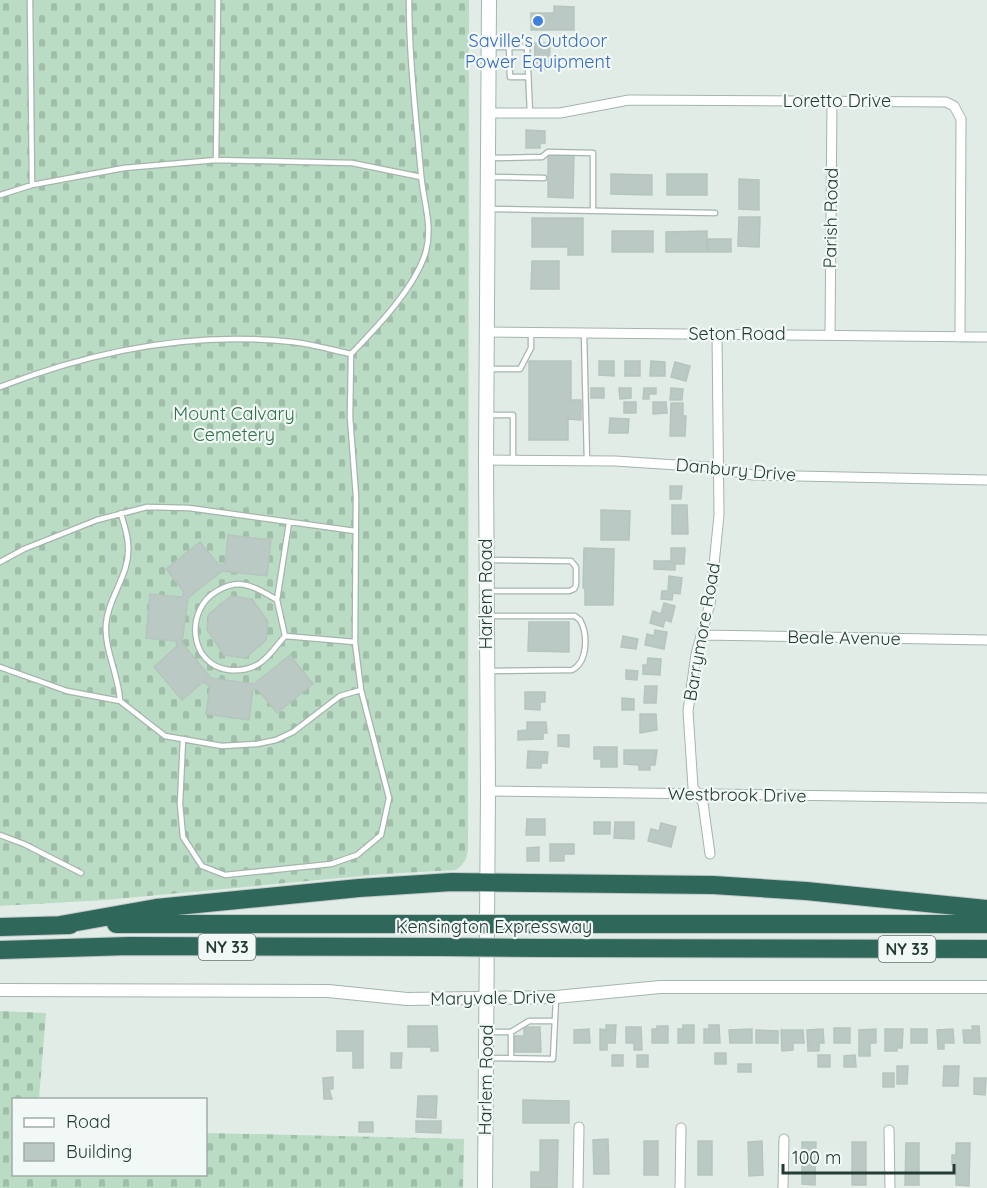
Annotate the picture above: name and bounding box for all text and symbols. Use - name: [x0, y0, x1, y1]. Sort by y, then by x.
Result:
- marker: Saville's Outdoor Power Equipment: [531, 14, 545, 28]
- place label: Saville's Outdoor Power Equipment: [465, 29, 611, 73]
- street label: Loretto Drive: [783, 89, 891, 112]
- street label: Parish Road: [818, 168, 843, 268]
- street label: Seton Road: [688, 322, 786, 345]
- park label: Mount Calvary Cemetery: [173, 402, 295, 446]
- street label: Danbury Drive: [675, 453, 797, 486]
- street label: Harlem Road: [474, 539, 497, 649]
- street label: Barrymore Road: [678, 561, 725, 703]
- street label: Beale Avenue: [787, 625, 901, 650]
- street label: Westbrook Drive: [667, 782, 807, 807]
- street label: Kensington Expressway: [396, 915, 592, 938]
- road number: NY 33: [198, 934, 256, 960]
- road number: NY 33: [878, 936, 936, 962]
- street label: Maryvale Drive: [430, 985, 556, 1010]
- street label: Harlem Road: [473, 1024, 498, 1136]
- legend: [12, 1098, 207, 1176]
- text: Road: [66, 1110, 111, 1133]
- scale bar: [783, 1137, 954, 1175]
- text: Building: [66, 1140, 132, 1163]
- text: 100 m: [792, 1146, 841, 1169]

